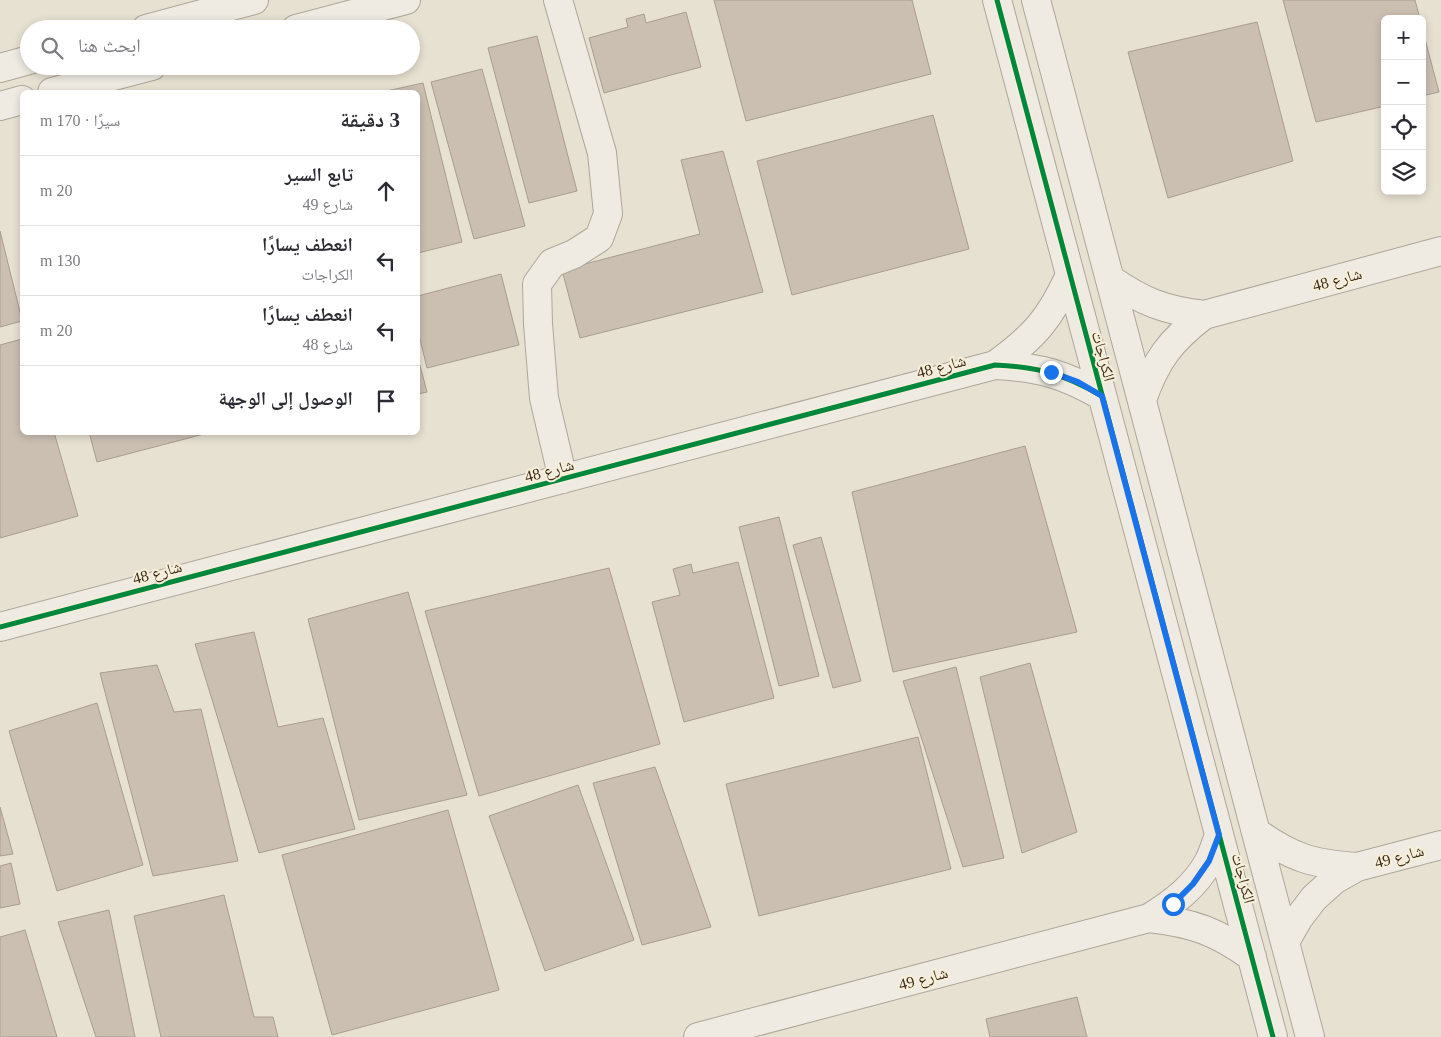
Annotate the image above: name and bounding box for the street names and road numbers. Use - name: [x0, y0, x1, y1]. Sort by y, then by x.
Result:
- street label: شارع 48: [1311, 265, 1364, 296]
- street label: الكراجات: [1088, 329, 1118, 383]
- street label: شارع 48: [915, 352, 968, 383]
- street label: شارع 48: [523, 456, 576, 487]
- street label: شارع 48: [131, 558, 184, 589]
- street label: شارع 49: [1373, 842, 1426, 873]
- street label: الكراجات: [1228, 851, 1258, 905]
- street label: شارع 49: [897, 964, 950, 995]

